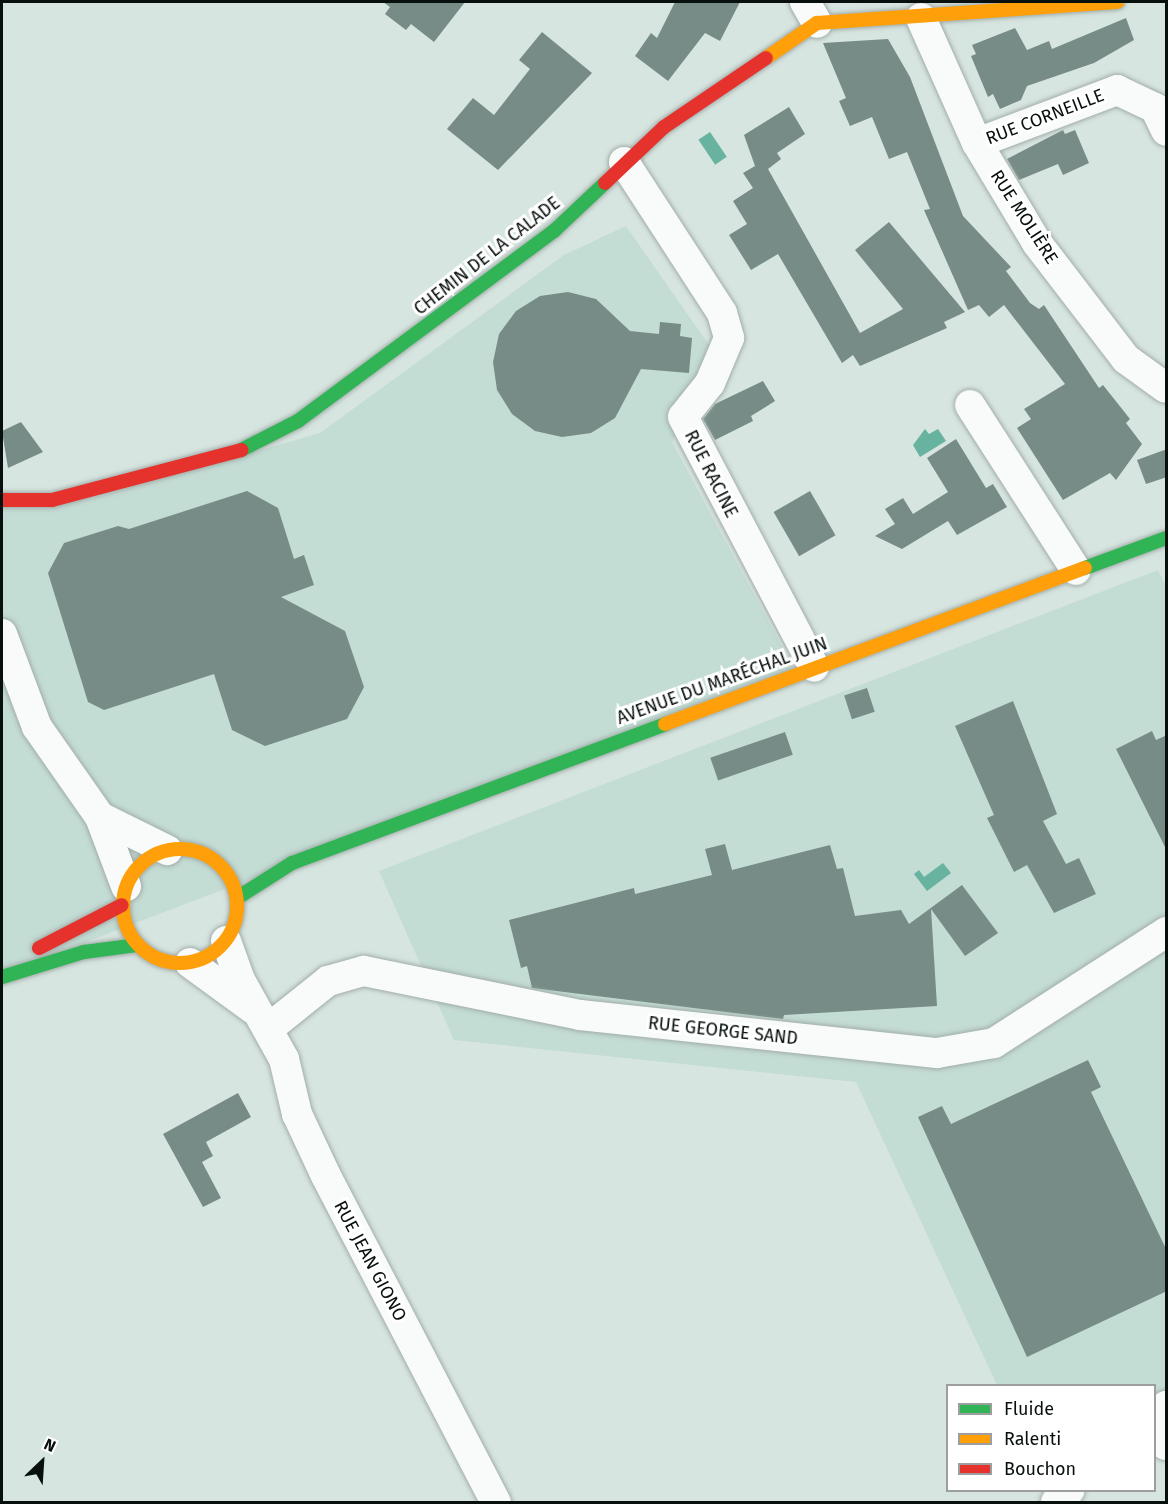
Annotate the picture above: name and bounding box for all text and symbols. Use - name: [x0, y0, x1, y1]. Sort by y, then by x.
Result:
- street label: RUE CORNEILLE: [983, 85, 1107, 149]
- street label: RUE MOLIÈRE: [986, 166, 1062, 268]
- street label: CHEMIN DE LA CALADE: [410, 192, 564, 320]
- street label: RUE RACINE: [680, 427, 742, 521]
- street label: AVENUE DU MARÉCHAL JUIN: [614, 633, 830, 729]
- street label: RUE GEORGE SAND: [647, 1012, 799, 1050]
- street label: RUE JEAN GIONO: [329, 1197, 411, 1325]
- legend: [946, 1384, 1156, 1492]
- text: Fluide: [1004, 1398, 1054, 1420]
- text: Ralenti: [1004, 1428, 1061, 1450]
- north arrow: [12, 1432, 72, 1492]
- text: N: [41, 1434, 59, 1456]
- text: Bouchon: [1004, 1458, 1076, 1480]

